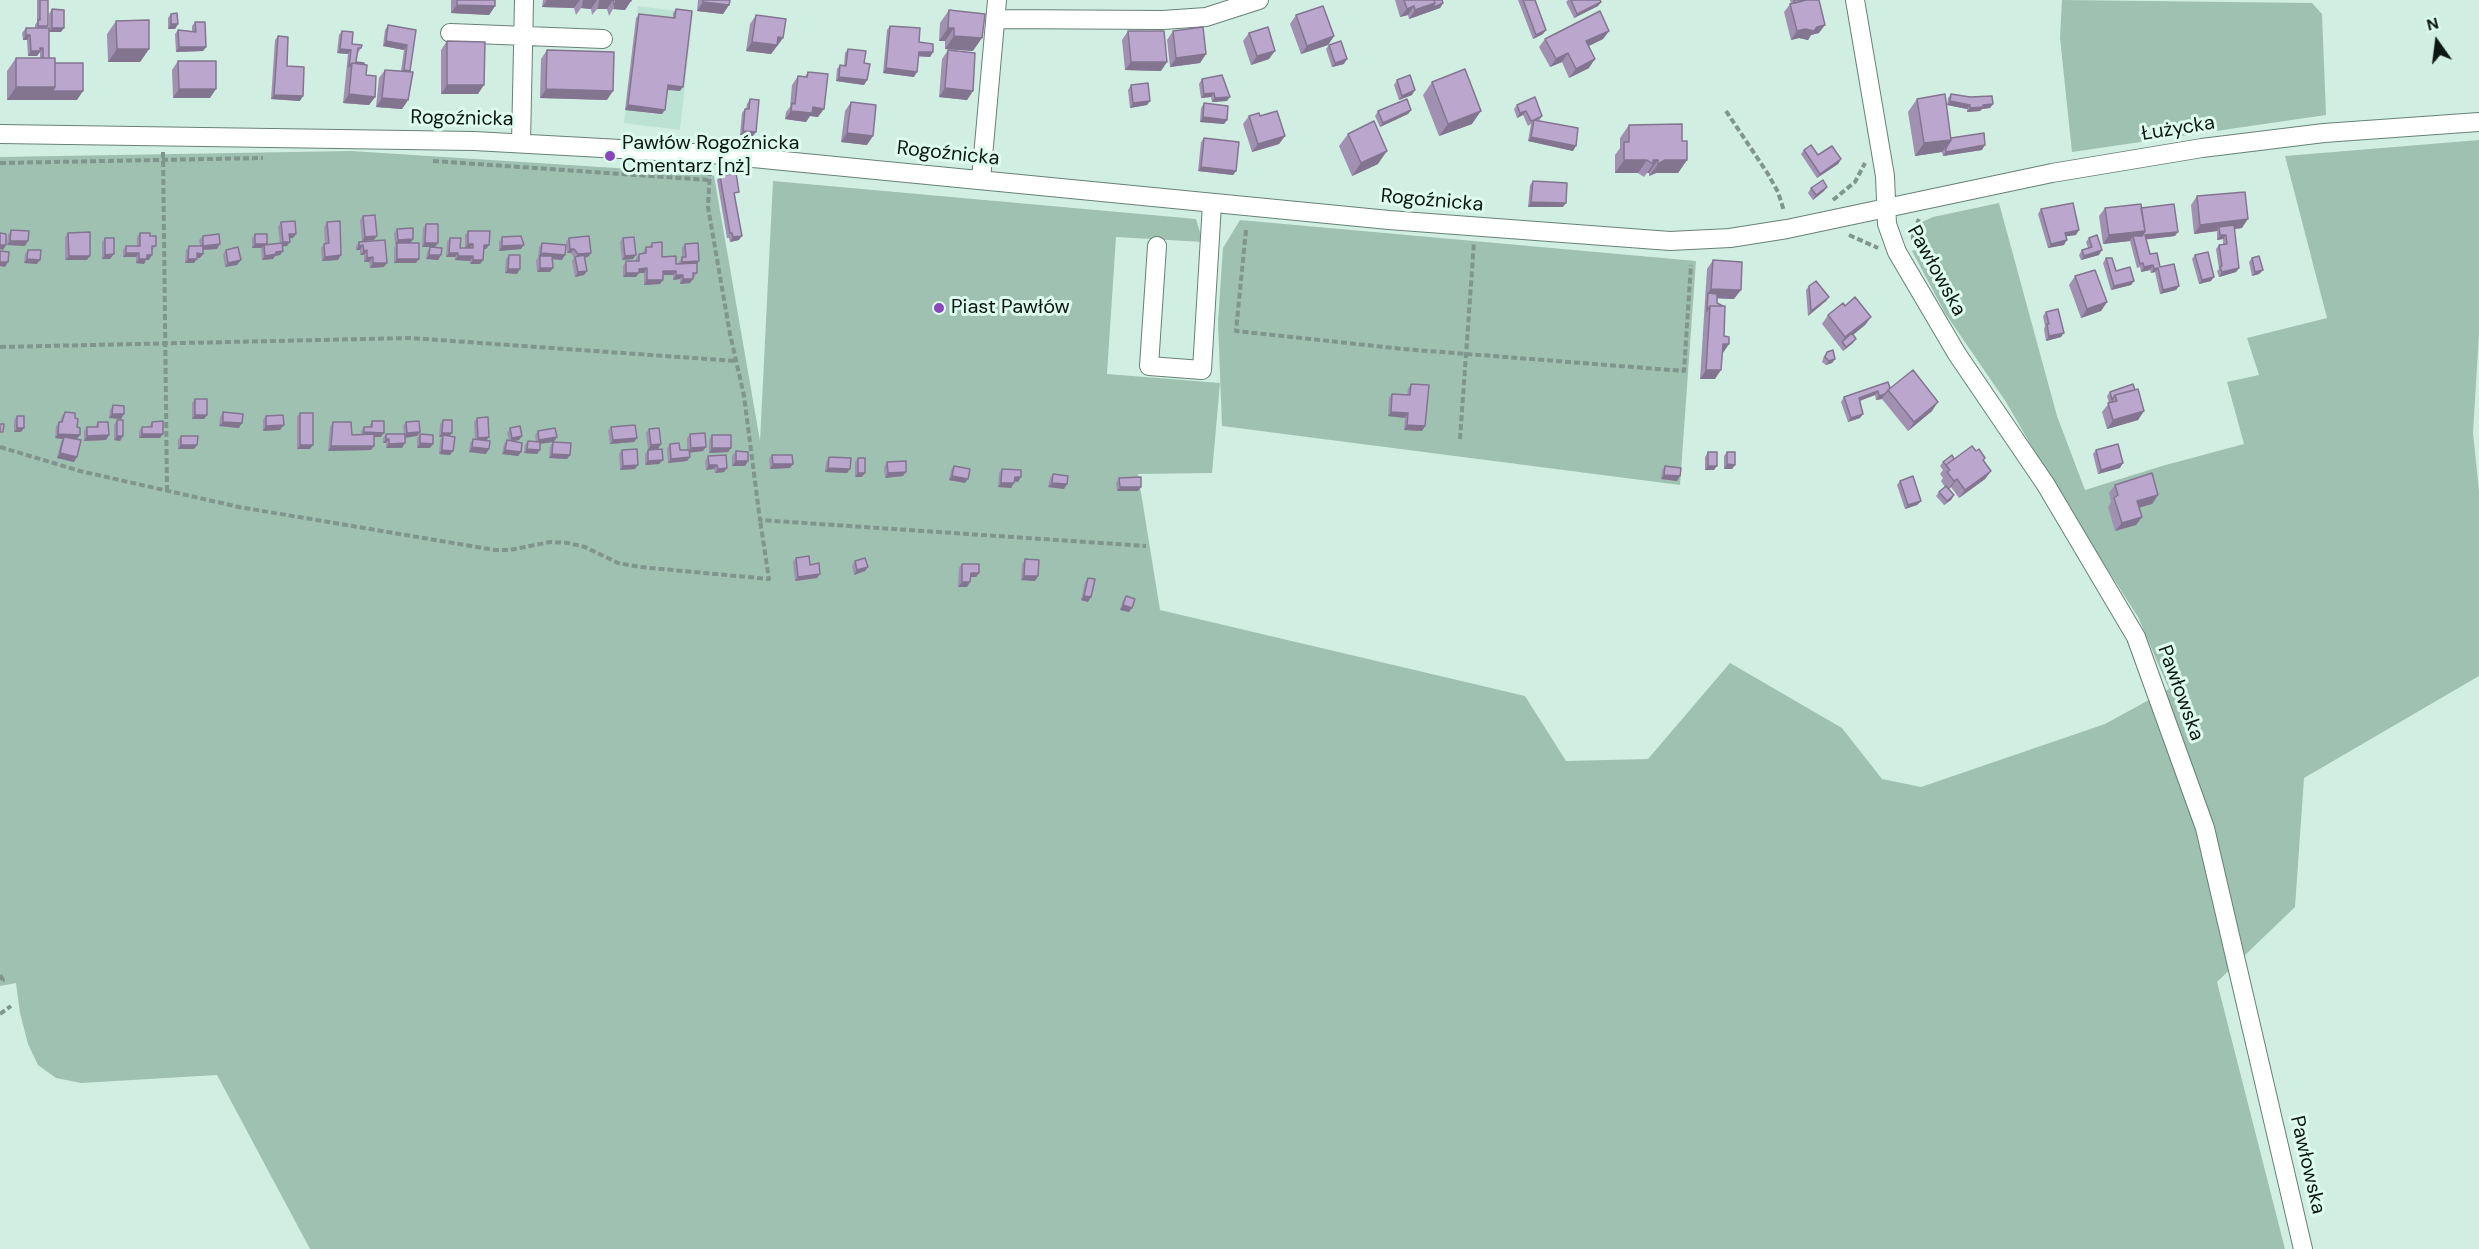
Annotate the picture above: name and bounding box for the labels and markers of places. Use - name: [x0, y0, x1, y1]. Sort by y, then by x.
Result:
- place label: Pawłów Rogoźnicka Cmentarz [nż]: [622, 132, 799, 179]
- marker: Pawłów Rogoźnicka Cmentarz [nż]: [603, 149, 617, 163]
- place label: Piast Pawłów: [951, 296, 1070, 320]
- marker: Piast Pawłów: [932, 301, 946, 315]

